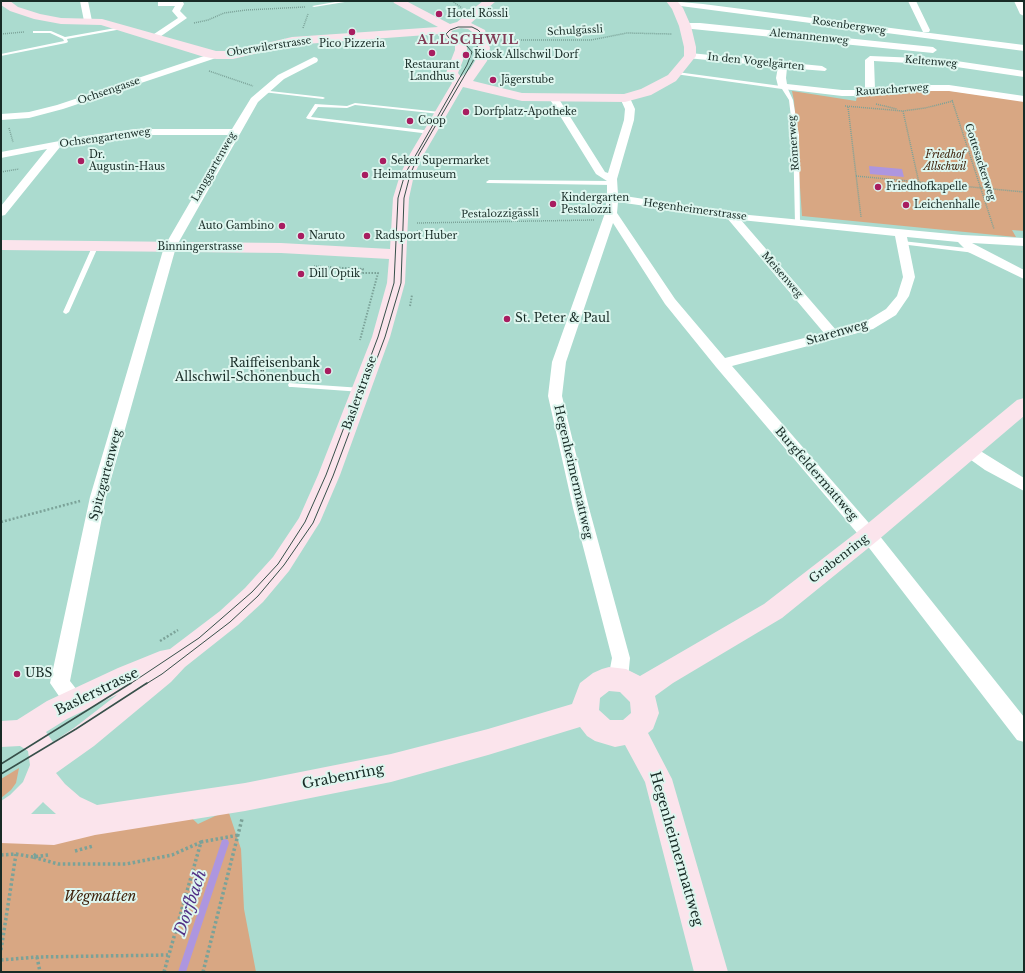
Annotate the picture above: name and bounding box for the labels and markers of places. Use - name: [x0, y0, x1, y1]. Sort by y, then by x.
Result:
- place label: Hotel Rössli: [447, 8, 508, 20]
- marker: Hotel Rössli: [434, 9, 444, 19]
- marker: Pico Pizzeria: [347, 27, 357, 37]
- place label: Pico Pizzeria: [319, 38, 385, 50]
- marker: Restaurant Landhus: [427, 48, 437, 58]
- place label: Kiosk Allschwil Dorf: [474, 49, 578, 61]
- marker: Kiosk Allschwil Dorf: [461, 50, 471, 60]
- place label: Restaurant Landhus: [404, 59, 460, 82]
- place label: Jägerstube: [501, 74, 554, 86]
- marker: Jägerstube: [488, 75, 498, 85]
- place label: Dorfplatz-Apotheke: [474, 106, 577, 118]
- marker: Dorfplatz-Apotheke: [461, 107, 471, 117]
- place label: Coop: [418, 115, 446, 127]
- marker: Coop: [405, 116, 415, 126]
- place label: Dr. Augustin-Haus: [89, 149, 165, 172]
- place label: Seker Supermarket: [391, 155, 489, 167]
- marker: Dr. Augustin-Haus: [76, 156, 86, 166]
- marker: Seker Supermarket: [378, 156, 388, 166]
- place label: Heimatmuseum: [373, 169, 456, 181]
- marker: Heimatmuseum: [360, 170, 370, 180]
- place label: Friedhofkapelle: [886, 181, 967, 193]
- marker: Friedhofkapelle: [873, 182, 883, 192]
- place label: Kindergarten Pestalozzi: [561, 192, 629, 216]
- marker: Kindergarten Pestalozzi: [548, 199, 558, 209]
- place label: Leichenhalle: [914, 199, 980, 211]
- marker: Leichenhalle: [901, 200, 911, 210]
- place label: Auto Gambino: [198, 220, 274, 232]
- marker: Auto Gambino: [277, 221, 287, 231]
- place label: Naruto: [309, 230, 345, 242]
- place label: Radsport Huber: [375, 230, 457, 242]
- marker: Naruto: [296, 231, 306, 241]
- marker: Radsport Huber: [362, 231, 372, 241]
- place label: Dill Optik: [309, 268, 360, 280]
- marker: Dill Optik: [296, 269, 306, 279]
- place label: St. Peter & Paul: [515, 312, 610, 326]
- marker: St. Peter & Paul: [502, 314, 512, 324]
- place label: Raiffeisenbank Allschwil-Schönenbuch: [175, 357, 320, 385]
- marker: Raiffeisenbank Allschwil-Schönenbuch: [323, 366, 333, 376]
- place label: UBS: [25, 667, 52, 681]
- marker: UBS: [12, 669, 22, 679]

